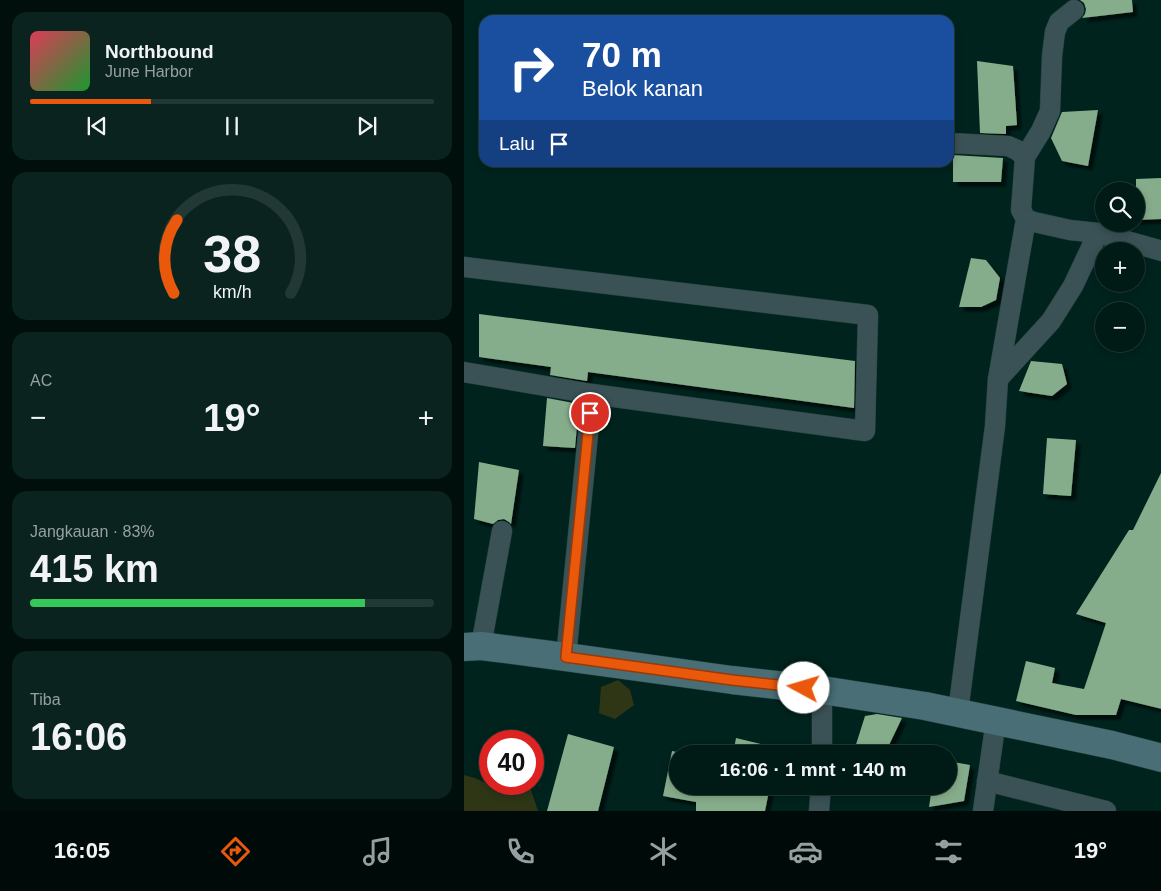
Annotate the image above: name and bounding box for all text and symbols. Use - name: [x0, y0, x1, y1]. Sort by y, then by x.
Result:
- icon: right: [499, 35, 564, 100]
- text: 70 m: [582, 35, 662, 74]
- text: Northbound: [105, 41, 214, 62]
- text: June Harbor: [105, 63, 193, 80]
- text: Belok kanan: [582, 76, 703, 101]
- icon: previous: [83, 112, 111, 140]
- icon: pause: [218, 112, 246, 140]
- icon: next: [353, 112, 381, 140]
- icon: arrive: [545, 130, 573, 158]
- text: Lalu: [499, 133, 535, 154]
- map controls: [1095, 182, 1145, 352]
- button: search: [1095, 182, 1145, 232]
- text: 38: [203, 225, 261, 283]
- button: +: [1095, 242, 1145, 292]
- text: km/h: [213, 282, 251, 302]
- button: −: [1095, 302, 1145, 352]
- text: AC: [30, 372, 52, 389]
- pin: [569, 392, 611, 434]
- text: 19°: [203, 397, 261, 439]
- icon: arrive: [576, 399, 604, 427]
- text: −: [30, 402, 46, 433]
- text: +: [418, 402, 434, 433]
- text: Jangkauan · 83%: [30, 523, 155, 540]
- text: 415 km: [30, 548, 159, 590]
- position arrow: [777, 661, 829, 713]
- text: Tiba: [30, 691, 61, 708]
- text: 16:06: [30, 716, 127, 758]
- speed limit sign: 40: [479, 730, 544, 795]
- text: 16:06 · 1 mnt · 140 m: [720, 759, 906, 780]
- icon: directions: [218, 834, 253, 869]
- icon: music: [360, 834, 395, 869]
- icon: phone: [503, 834, 538, 869]
- icon: climate: [646, 834, 681, 869]
- icon: car: [788, 834, 823, 869]
- icon: filters: [931, 834, 966, 869]
- text: 16:05: [54, 838, 110, 863]
- text: 19°: [1074, 838, 1107, 863]

